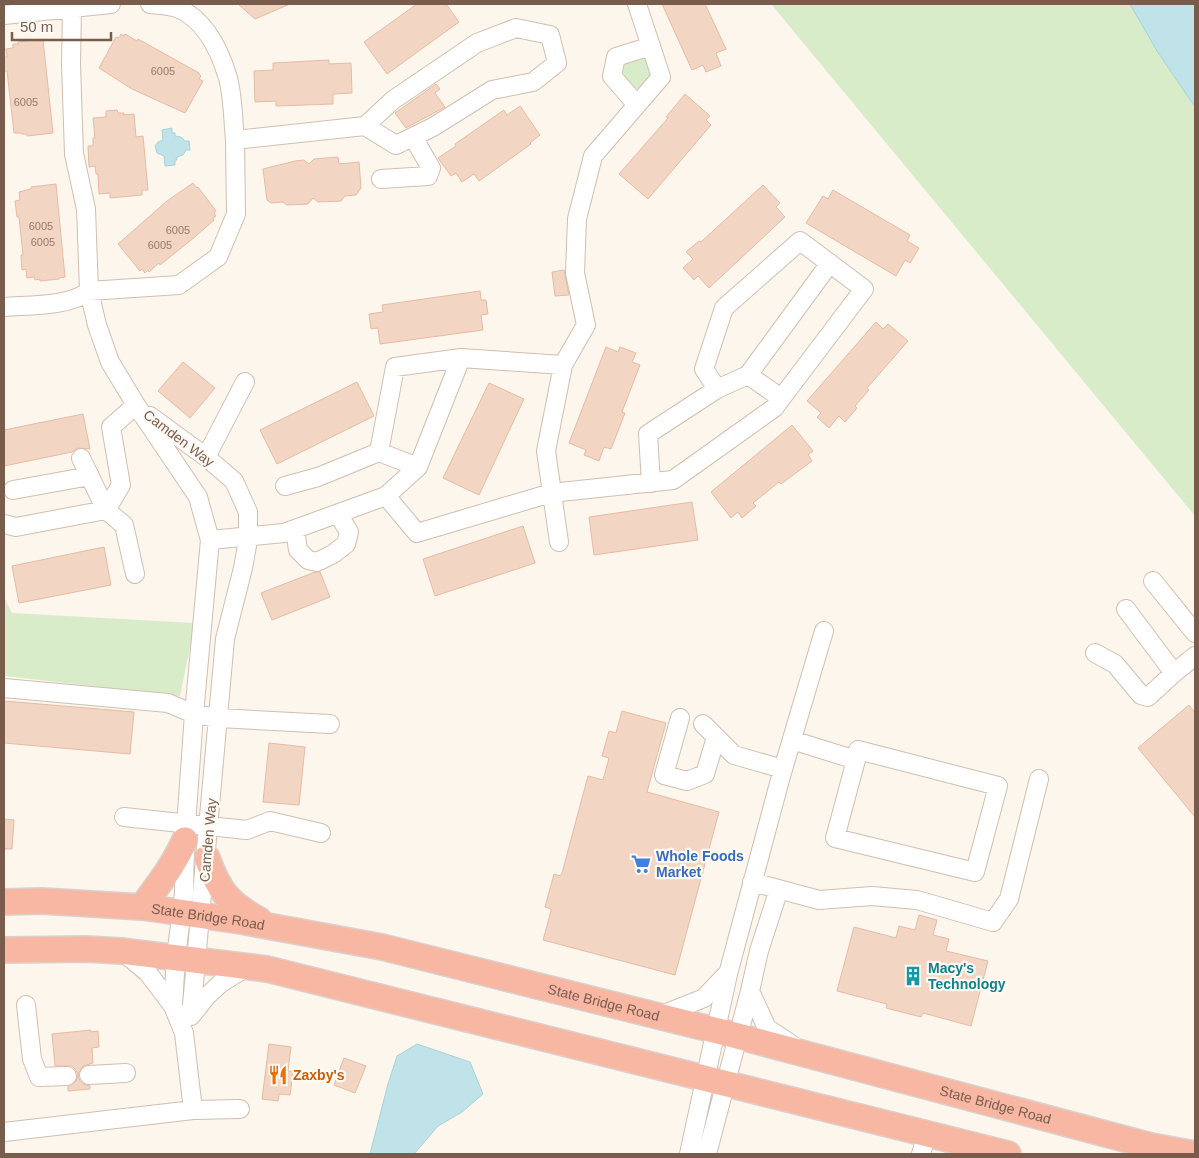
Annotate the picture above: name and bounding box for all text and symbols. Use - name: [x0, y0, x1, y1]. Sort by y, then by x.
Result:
- scale bar: [12, 10, 111, 42]
- text: 50 m: [20, 18, 53, 35]
- house number: 6005: [151, 65, 175, 77]
- house number: 6005: [14, 96, 38, 108]
- house number: 6005: [29, 220, 53, 232]
- house number: 6005: [166, 224, 190, 236]
- house number: 6005: [31, 236, 55, 248]
- house number: 6005: [148, 239, 172, 251]
- street label: Camden Way: [141, 406, 217, 470]
- street label: Camden Way: [196, 797, 220, 883]
- place label: Whole Foods Market: [656, 848, 744, 880]
- supermarket icon: Whole Foods Market: [630, 853, 652, 875]
- street label: State Bridge Road: [150, 900, 266, 933]
- place label: Macy's Technology: [928, 960, 1006, 992]
- building icon: Macy's Technology: [902, 965, 924, 987]
- street label: State Bridge Road: [546, 981, 661, 1024]
- restaurant icon: Zaxby's: [267, 1064, 289, 1086]
- place label: Zaxby's: [293, 1067, 345, 1083]
- street label: State Bridge Road: [938, 1082, 1053, 1127]

